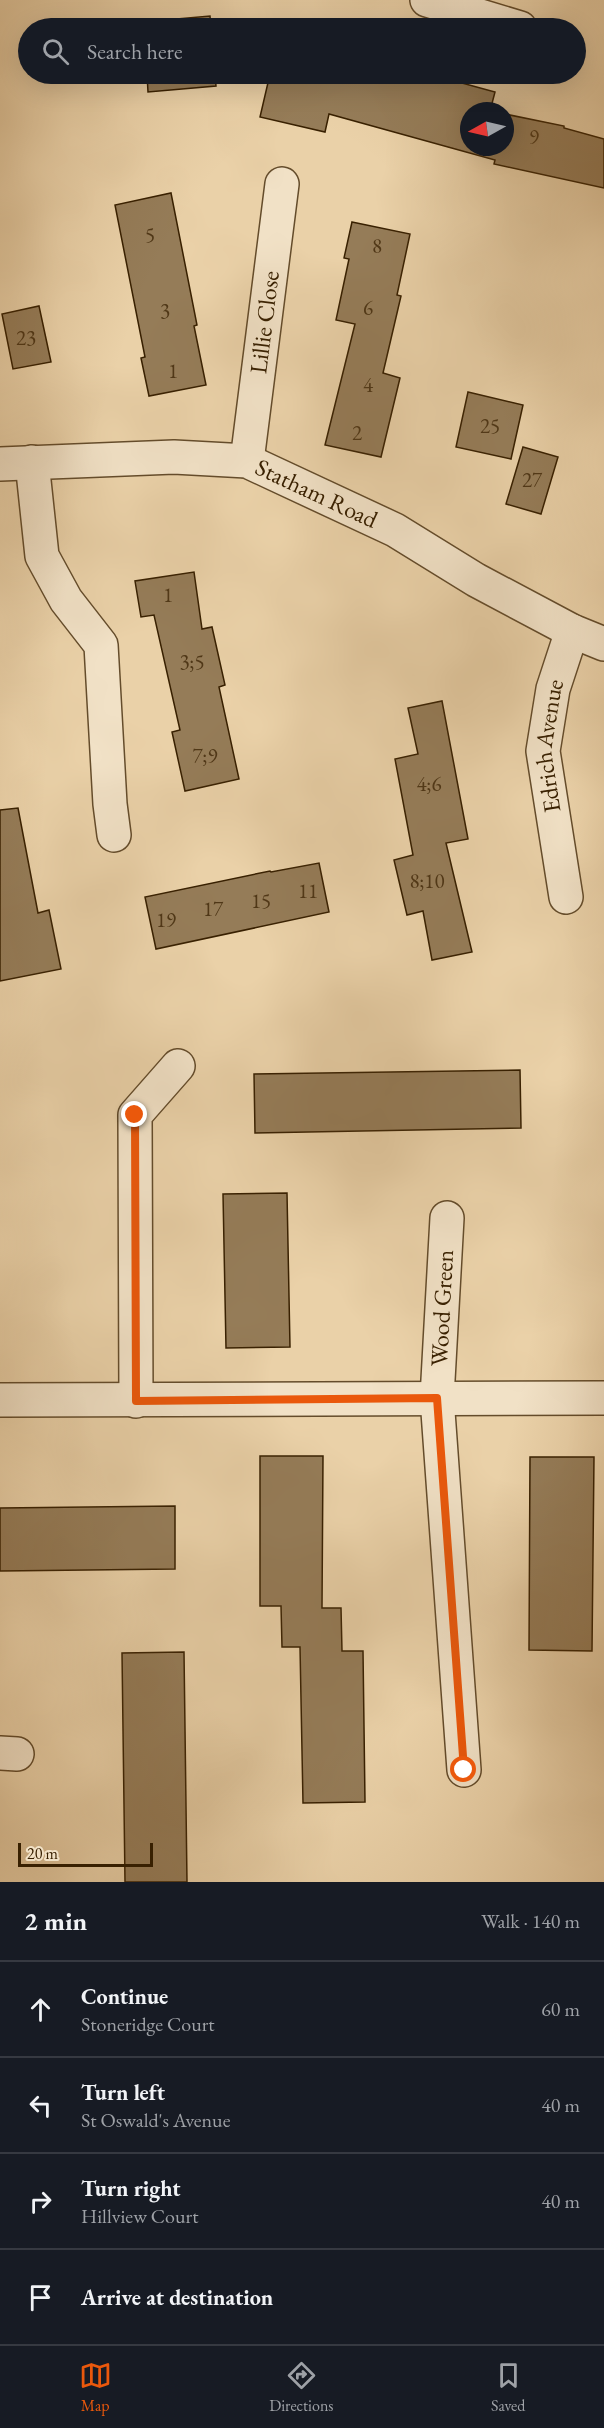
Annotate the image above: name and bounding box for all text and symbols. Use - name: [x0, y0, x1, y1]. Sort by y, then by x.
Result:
- search box: [18, 18, 586, 84]
- icon: search: [39, 35, 72, 68]
- text: Search here: [87, 37, 182, 66]
- north arrow: [460, 102, 514, 156]
- house number: 9: [529, 123, 539, 150]
- house number: 5: [145, 221, 155, 248]
- house number: 8: [372, 232, 382, 259]
- street label: Lillie Close: [242, 269, 286, 375]
- house number: 6: [363, 294, 373, 321]
- house number: 3: [160, 297, 170, 324]
- house number: 23: [16, 324, 36, 351]
- house number: 1: [168, 357, 178, 384]
- house number: 4: [363, 371, 374, 398]
- house number: 25: [480, 412, 500, 439]
- house number: 2: [352, 419, 362, 446]
- street label: Statham Road: [251, 451, 384, 535]
- house number: 27: [522, 466, 543, 493]
- house number: 1: [163, 581, 173, 608]
- house number: 3;5: [180, 648, 204, 675]
- street label: Edrich Avenue: [527, 675, 570, 815]
- house number: 7;9: [193, 742, 217, 769]
- house number: 4;6: [417, 770, 441, 797]
- house number: 8;10: [409, 867, 445, 894]
- house number: 11: [298, 877, 318, 904]
- house number: 15: [251, 887, 271, 914]
- house number: 17: [203, 895, 224, 922]
- house number: 19: [156, 906, 176, 933]
- route end: [121, 1101, 147, 1127]
- street label: Wood Green: [423, 1248, 460, 1367]
- route start: [450, 1756, 476, 1782]
- scale bar: [18, 1840, 153, 1868]
- text: 20 m: [27, 1843, 58, 1864]
- text: 2 min: [24, 1904, 87, 1938]
- text: Walk · 140 m: [481, 1908, 580, 1934]
- text: Continue: [81, 1982, 168, 2011]
- icon: ahead: [24, 1993, 57, 2026]
- text: 60 m: [541, 1996, 580, 2022]
- text: Stoneridge Court: [81, 2011, 215, 2037]
- text: Turn left: [81, 2078, 165, 2107]
- icon: left: [24, 2089, 57, 2122]
- text: 40 m: [541, 2092, 580, 2118]
- text: St Oswald's Avenue: [81, 2107, 230, 2133]
- text: Turn right: [81, 2174, 180, 2203]
- icon: right: [24, 2185, 57, 2218]
- text: 40 m: [541, 2188, 580, 2214]
- text: Hillview Court: [81, 2203, 198, 2229]
- icon: arrive: [24, 2281, 57, 2314]
- text: Arrive at destination: [81, 2283, 273, 2312]
- tab: Map: [79, 2359, 112, 2416]
- tab: Directions: [269, 2359, 334, 2416]
- tab: Saved: [491, 2359, 525, 2416]

